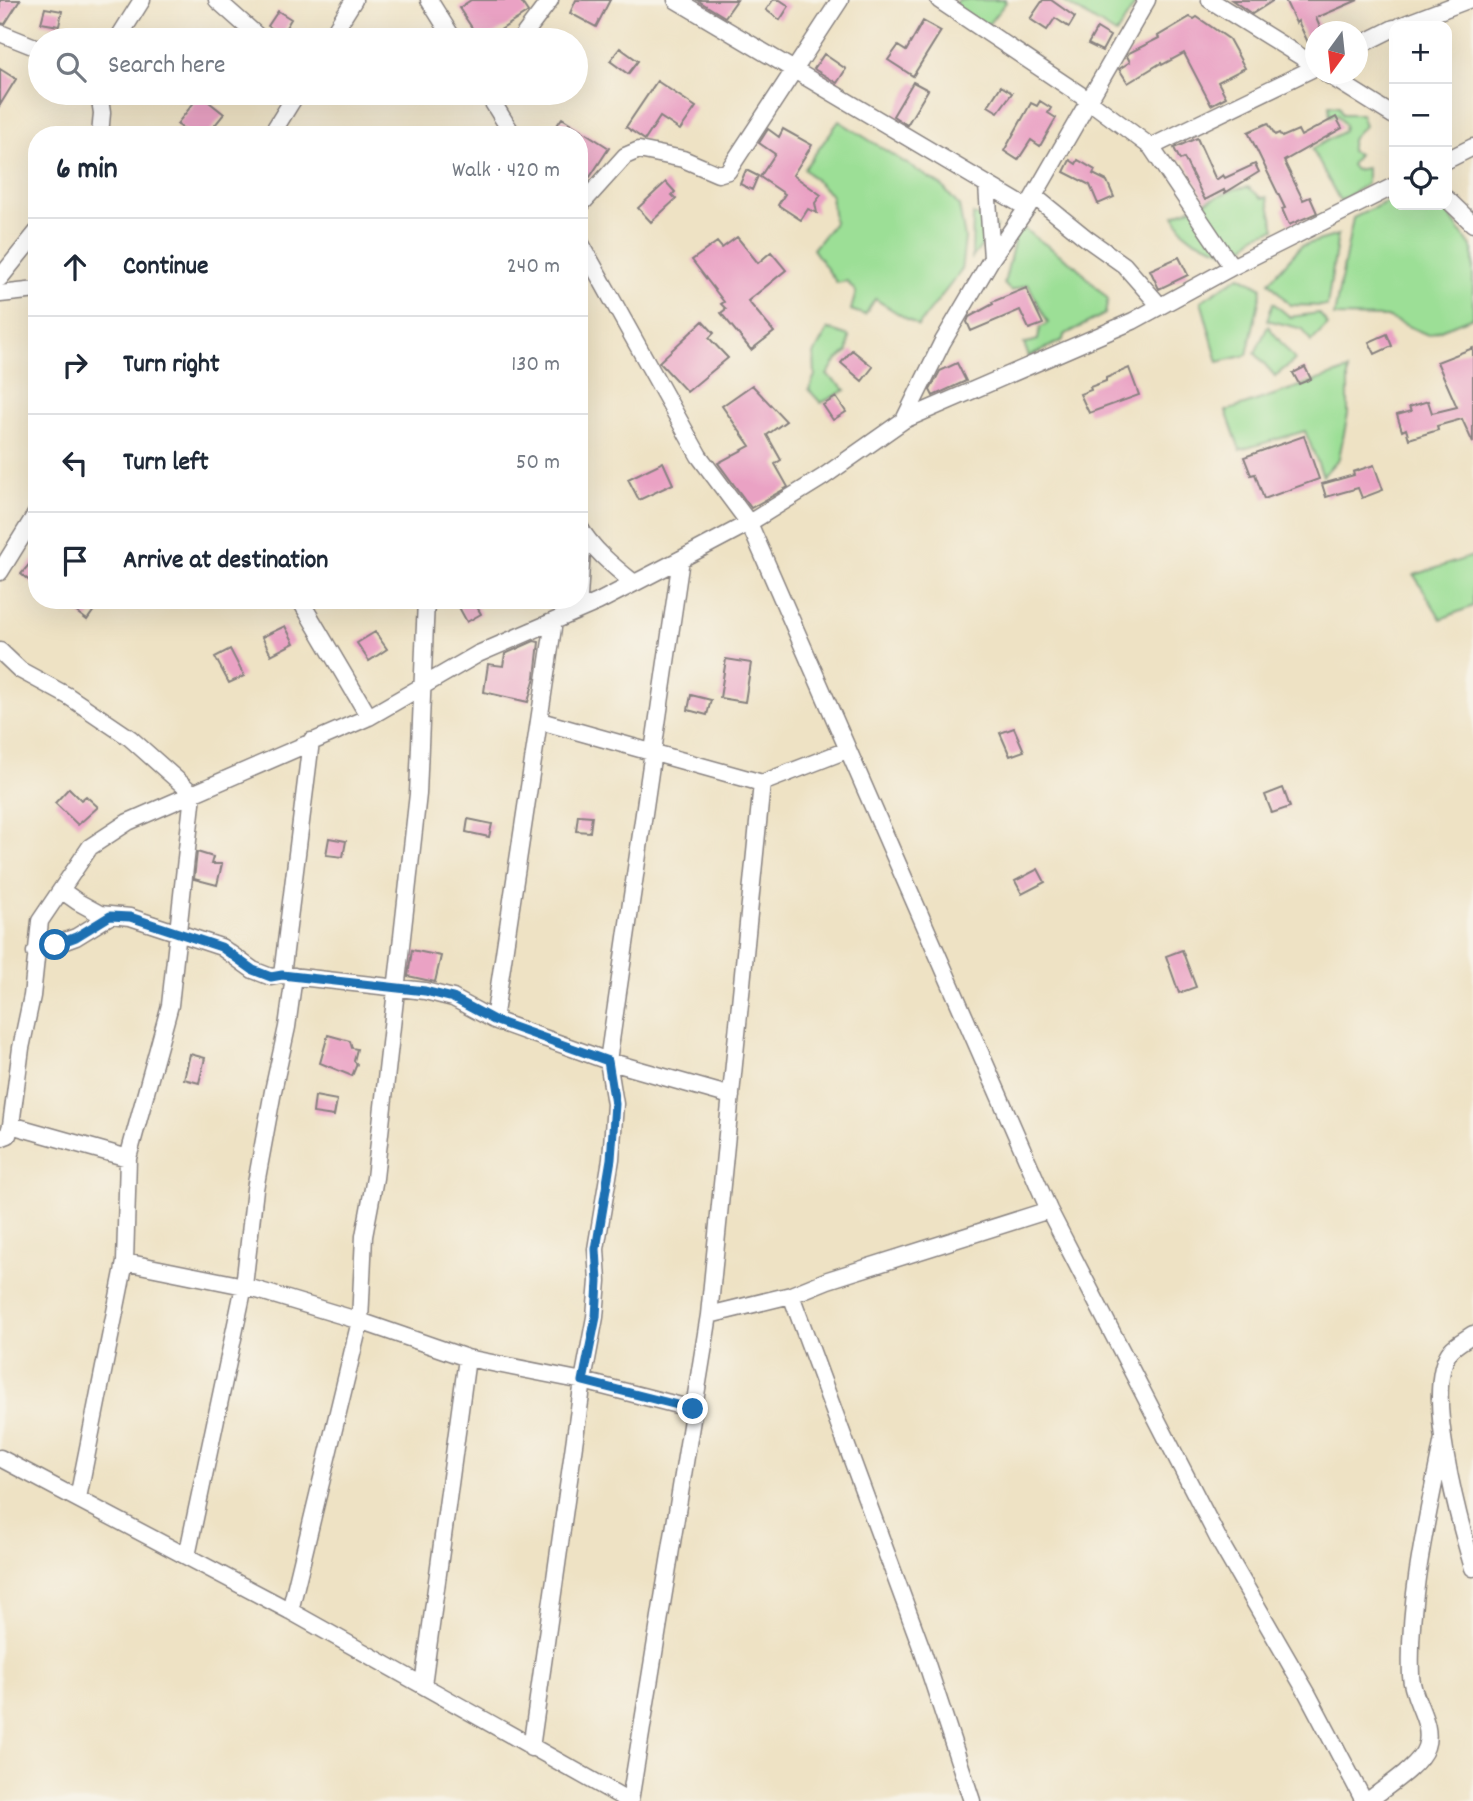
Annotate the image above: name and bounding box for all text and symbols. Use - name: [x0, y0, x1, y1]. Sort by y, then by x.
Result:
- north arrow: [1305, 21, 1368, 84]
- map controls: [1389, 21, 1452, 210]
- button: +: [1389, 21, 1452, 84]
- search box: [28, 28, 588, 105]
- icon: search: [52, 48, 90, 86]
- text: Search here: [108, 48, 226, 85]
- button: −: [1389, 84, 1452, 147]
- button: locate: [1389, 147, 1452, 210]
- text: 6 min: [56, 150, 118, 193]
- text: Walk · 420 m: [452, 155, 560, 188]
- icon: ahead: [56, 248, 94, 286]
- text: Continue: [123, 249, 208, 286]
- text: 240 m: [507, 251, 560, 284]
- icon: right: [56, 346, 94, 384]
- text: Turn right: [123, 347, 220, 384]
- text: 130 m: [511, 349, 560, 382]
- icon: left: [56, 444, 94, 482]
- text: Turn left: [123, 445, 209, 482]
- text: 50 m: [516, 447, 560, 480]
- icon: arrive: [56, 542, 94, 580]
- text: Arrive at destination: [123, 543, 328, 580]
- route start: [39, 929, 70, 960]
- route end: [677, 1393, 708, 1424]

